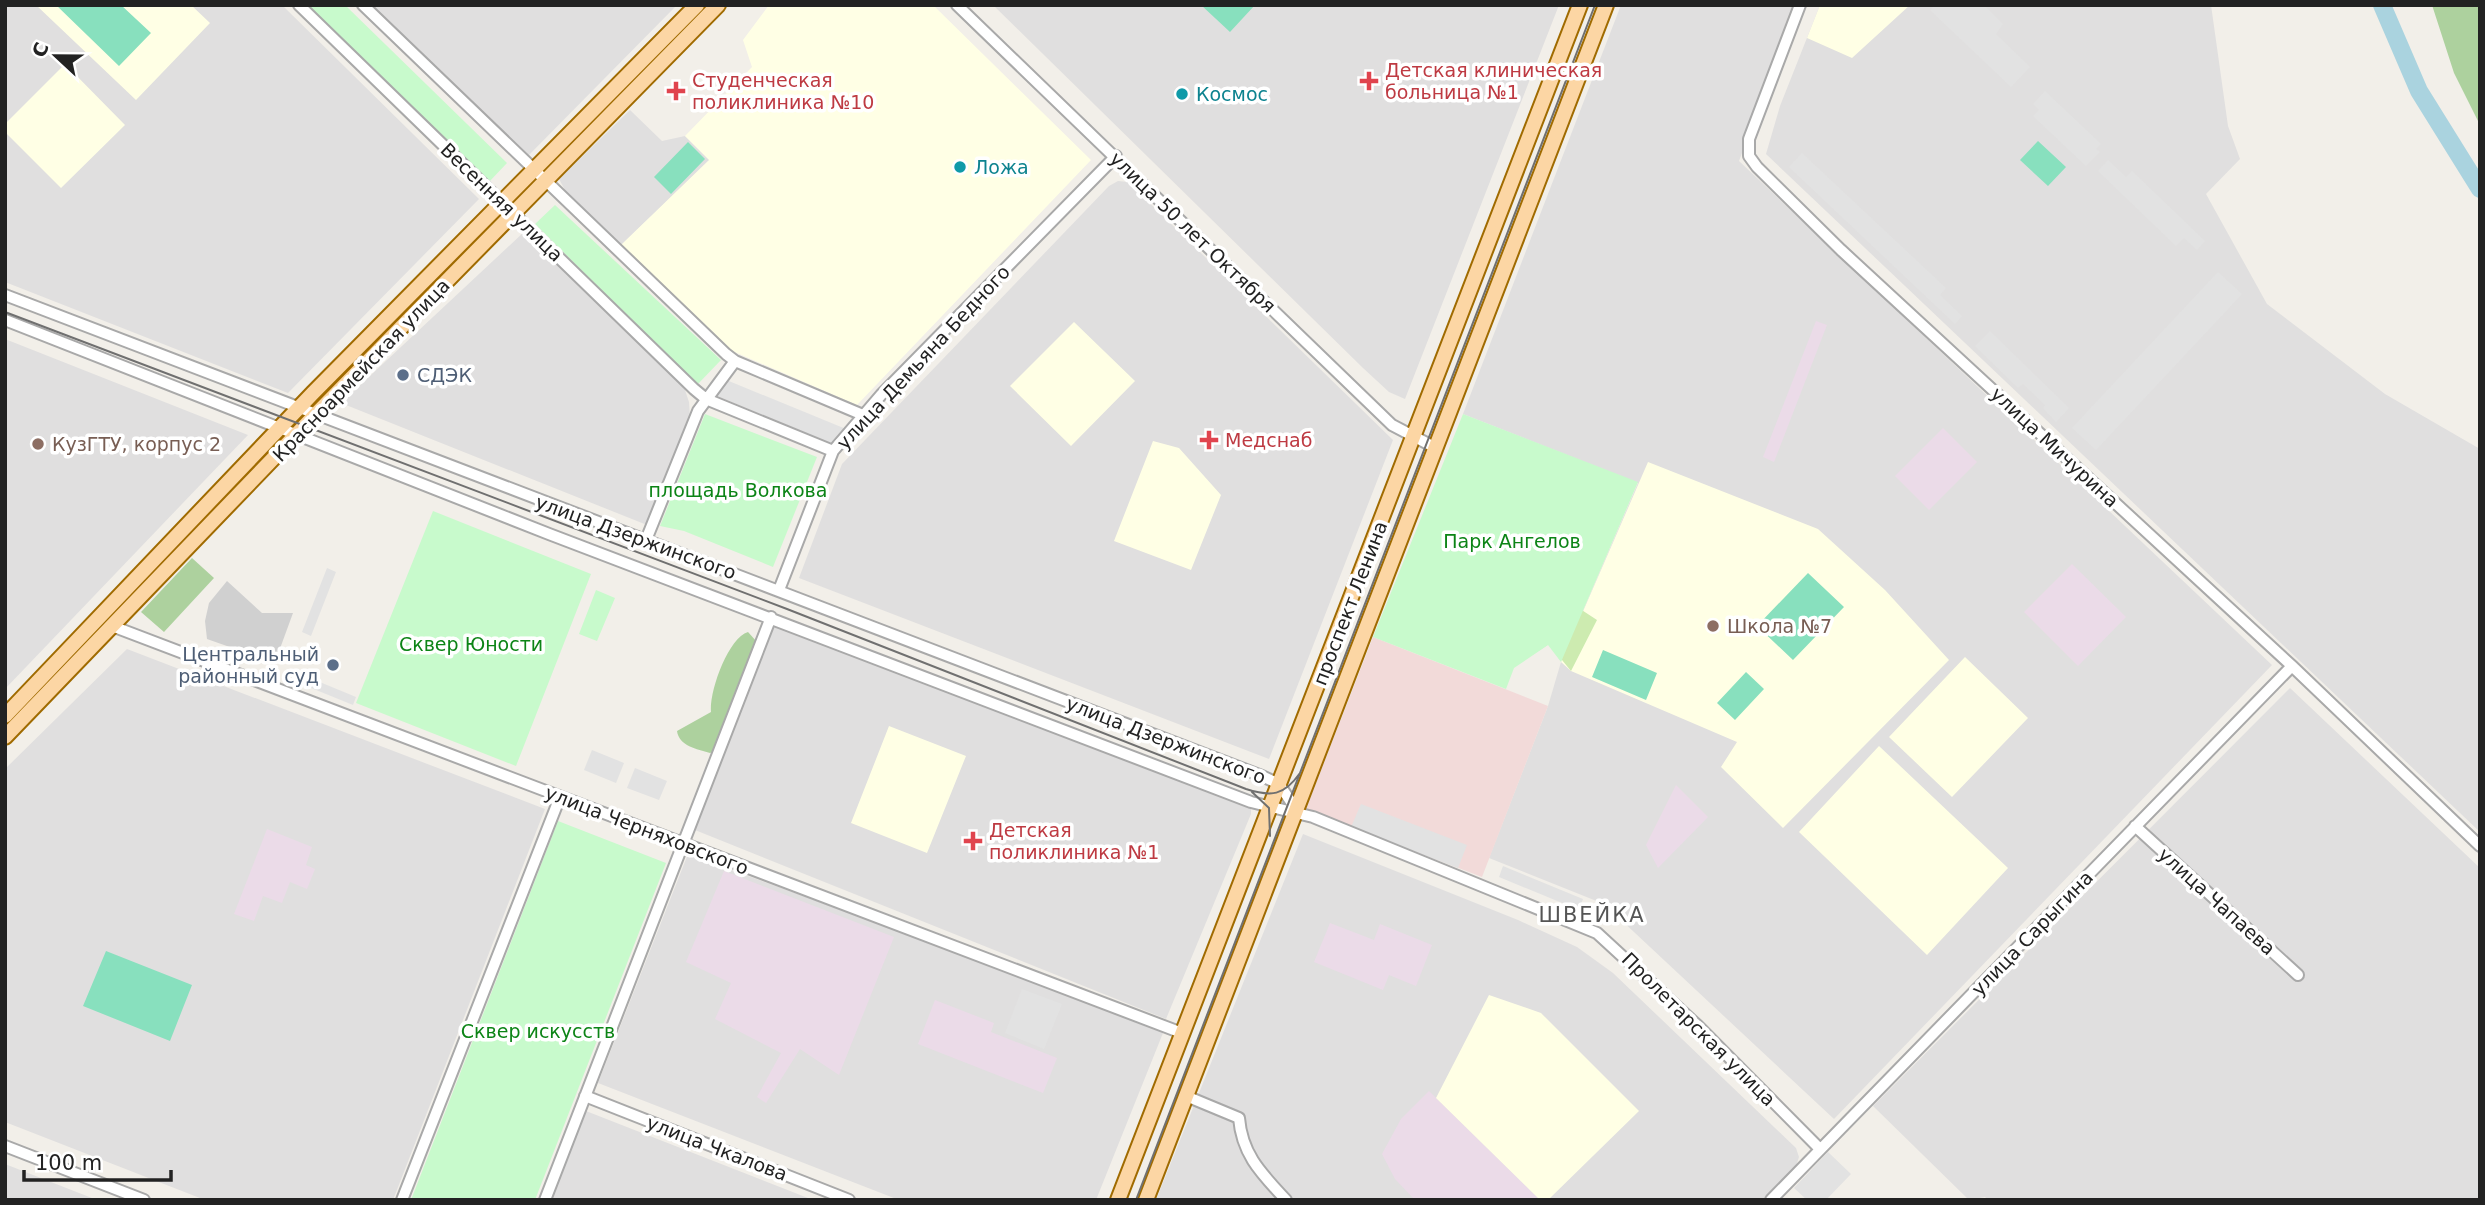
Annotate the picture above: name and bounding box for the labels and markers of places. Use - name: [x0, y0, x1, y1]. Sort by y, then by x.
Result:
- place label: Детская клиническая больница №1: [1385, 59, 1602, 103]
- place label: Студенческая поликлиника №10: [692, 69, 874, 113]
- marker: Детская клиническая больница №1: [1359, 71, 1379, 91]
- marker: Студенческая поликлиника №10: [666, 81, 686, 101]
- place label: Космос: [1196, 83, 1268, 105]
- marker: Космос: [1174, 86, 1190, 102]
- place label: Ложа: [974, 156, 1029, 178]
- marker: Ложа: [952, 159, 968, 175]
- place label: СДЭК: [417, 364, 472, 386]
- marker: СДЭК: [395, 367, 411, 383]
- place label: Медснаб: [1225, 429, 1312, 451]
- marker: Медснаб: [1199, 430, 1219, 450]
- place label: КузГТУ, корпус 2: [52, 433, 221, 455]
- marker: КузГТУ, корпус 2: [30, 436, 46, 452]
- place label: Школа №7: [1727, 615, 1832, 637]
- marker: Школа №7: [1705, 618, 1721, 634]
- place label: Центральный районный суд: [178, 643, 319, 687]
- marker: Центральный районный суд: [325, 657, 341, 673]
- place label: Детская поликлиника №1: [989, 819, 1159, 863]
- marker: Детская поликлиника №1: [963, 831, 983, 851]

